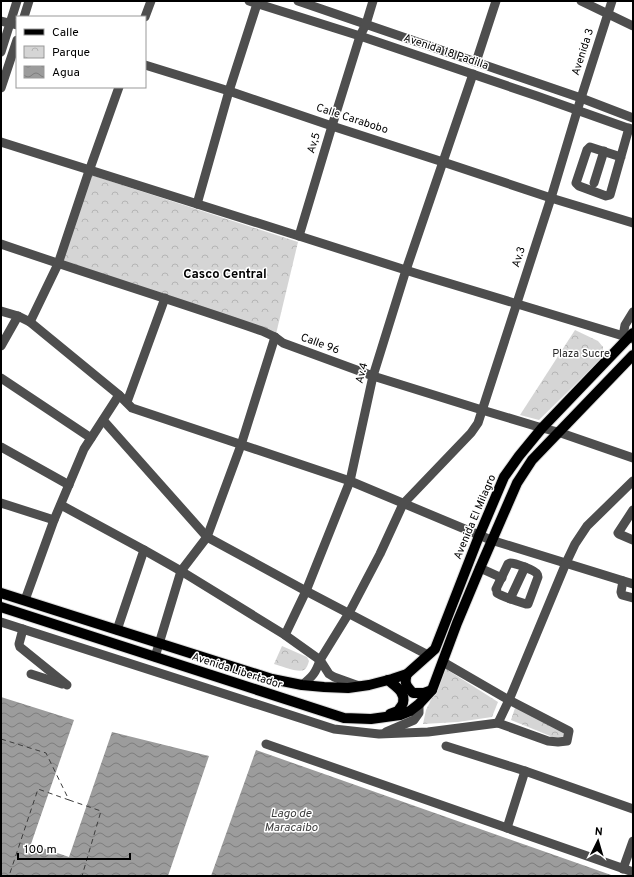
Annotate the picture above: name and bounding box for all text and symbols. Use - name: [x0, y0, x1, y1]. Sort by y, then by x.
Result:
- legend: [16, 16, 146, 88]
- text: Calle: [52, 25, 79, 41]
- street label: Avenida 3: [569, 27, 597, 77]
- street label: Avenida 18 Padilla: [402, 31, 490, 73]
- text: Parque: [52, 45, 90, 61]
- text: Agua: [52, 65, 80, 81]
- street label: Calle Carabobo: [314, 101, 390, 137]
- street label: Av,5: [304, 131, 324, 155]
- street label: Av.3: [509, 245, 529, 269]
- district label: Casco Central: [183, 267, 267, 283]
- street label: Calle 96: [299, 331, 341, 357]
- park label: Plaza Sucre: [552, 347, 610, 361]
- street label: Av.4: [353, 361, 372, 385]
- street label: Avenida El Milagro: [451, 472, 499, 562]
- street label: Avenida Libertador: [190, 650, 285, 692]
- water label: Lago de Maracaibo: [264, 806, 318, 836]
- north arrow: [578, 821, 618, 861]
- text: N: [594, 825, 603, 839]
- scale bar: [18, 835, 130, 861]
- text: 100 m: [24, 842, 57, 858]

